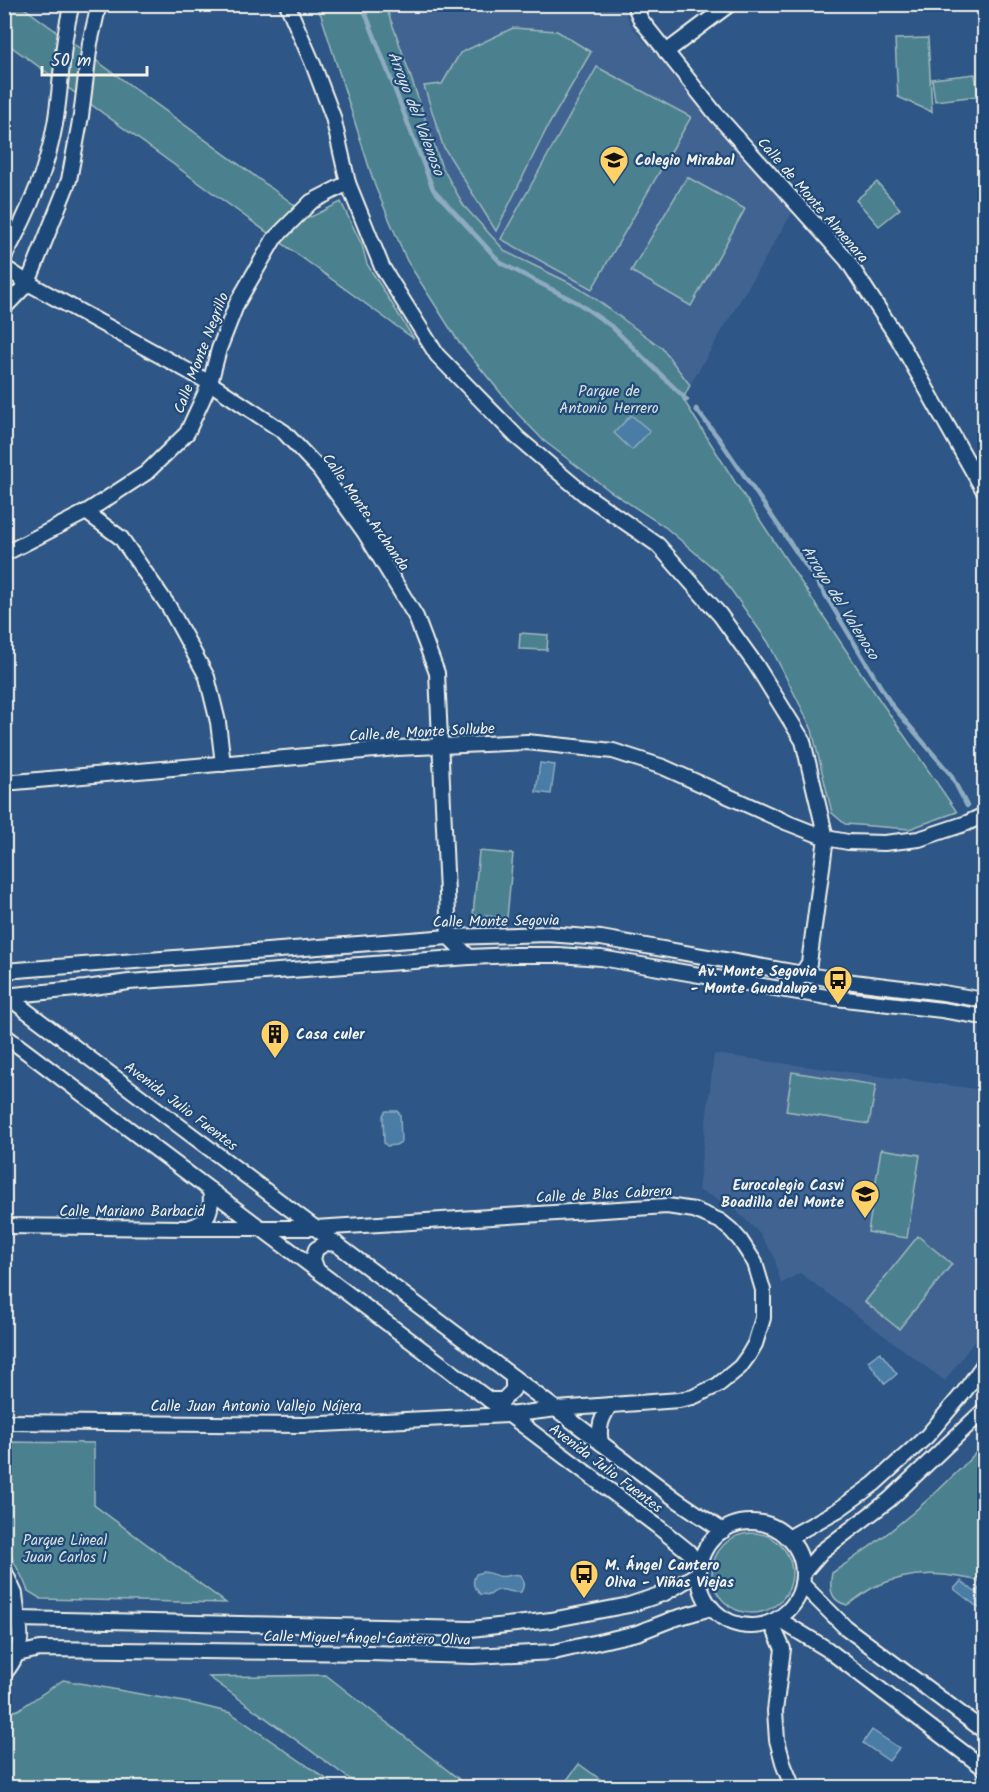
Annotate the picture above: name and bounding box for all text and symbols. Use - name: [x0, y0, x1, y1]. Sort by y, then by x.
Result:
- scale bar: [42, 39, 147, 77]
- text: 50 m: [51, 47, 91, 76]
- water label: Arroyo del Valenoso: [380, 48, 451, 181]
- street label: Calle de Monte Almenara: [751, 132, 874, 269]
- school or university icon: Colegio Mirabal: [598, 144, 630, 186]
- place label: Colegio Mirabal: [635, 149, 735, 173]
- street label: Calle Monte Negrillo: [168, 289, 236, 417]
- park label: Parque de Antonio Herrero: [559, 380, 659, 421]
- street label: Calle Monte Archanda: [315, 448, 415, 577]
- water label: Arroyo del Valenoso: [794, 541, 886, 667]
- street label: Calle de Monte Sollube: [349, 717, 496, 749]
- street label: Calle Monte Segovia: [432, 909, 560, 935]
- place label: Av. Monte Segovia - Monte Guadalupe: [691, 960, 818, 1001]
- bus stop icon: Av. Monte Segovia - Monte Guadalupe: [822, 964, 854, 1006]
- building icon: Casa culer: [259, 1018, 291, 1060]
- place label: Casa culer: [296, 1023, 365, 1047]
- street label: Avenida Julio Fuentes: [118, 1056, 243, 1158]
- place label: Eurocolegio Casvi Boadilla del Monte: [721, 1174, 845, 1215]
- school or university icon: Eurocolegio Casvi Boadilla del Monte: [849, 1178, 881, 1220]
- street label: Calle de Blas Cabrera: [535, 1179, 673, 1211]
- street label: Calle Mariano Barbacid: [59, 1200, 205, 1224]
- street label: Calle Juan Antonio Vallejo Nájera: [150, 1395, 362, 1419]
- street label: Avenida Julio Fuentes: [543, 1418, 668, 1520]
- park label: Parque Lineal Juan Carlos I: [23, 1529, 108, 1570]
- place label: M. Ángel Cantero Oliva - Viñas Viejas: [605, 1554, 734, 1595]
- bus stop icon: M. Ángel Cantero Oliva - Viñas Viejas: [568, 1558, 600, 1600]
- street label: Calle Miguel Ángel Cantero Oliva: [263, 1625, 471, 1653]

